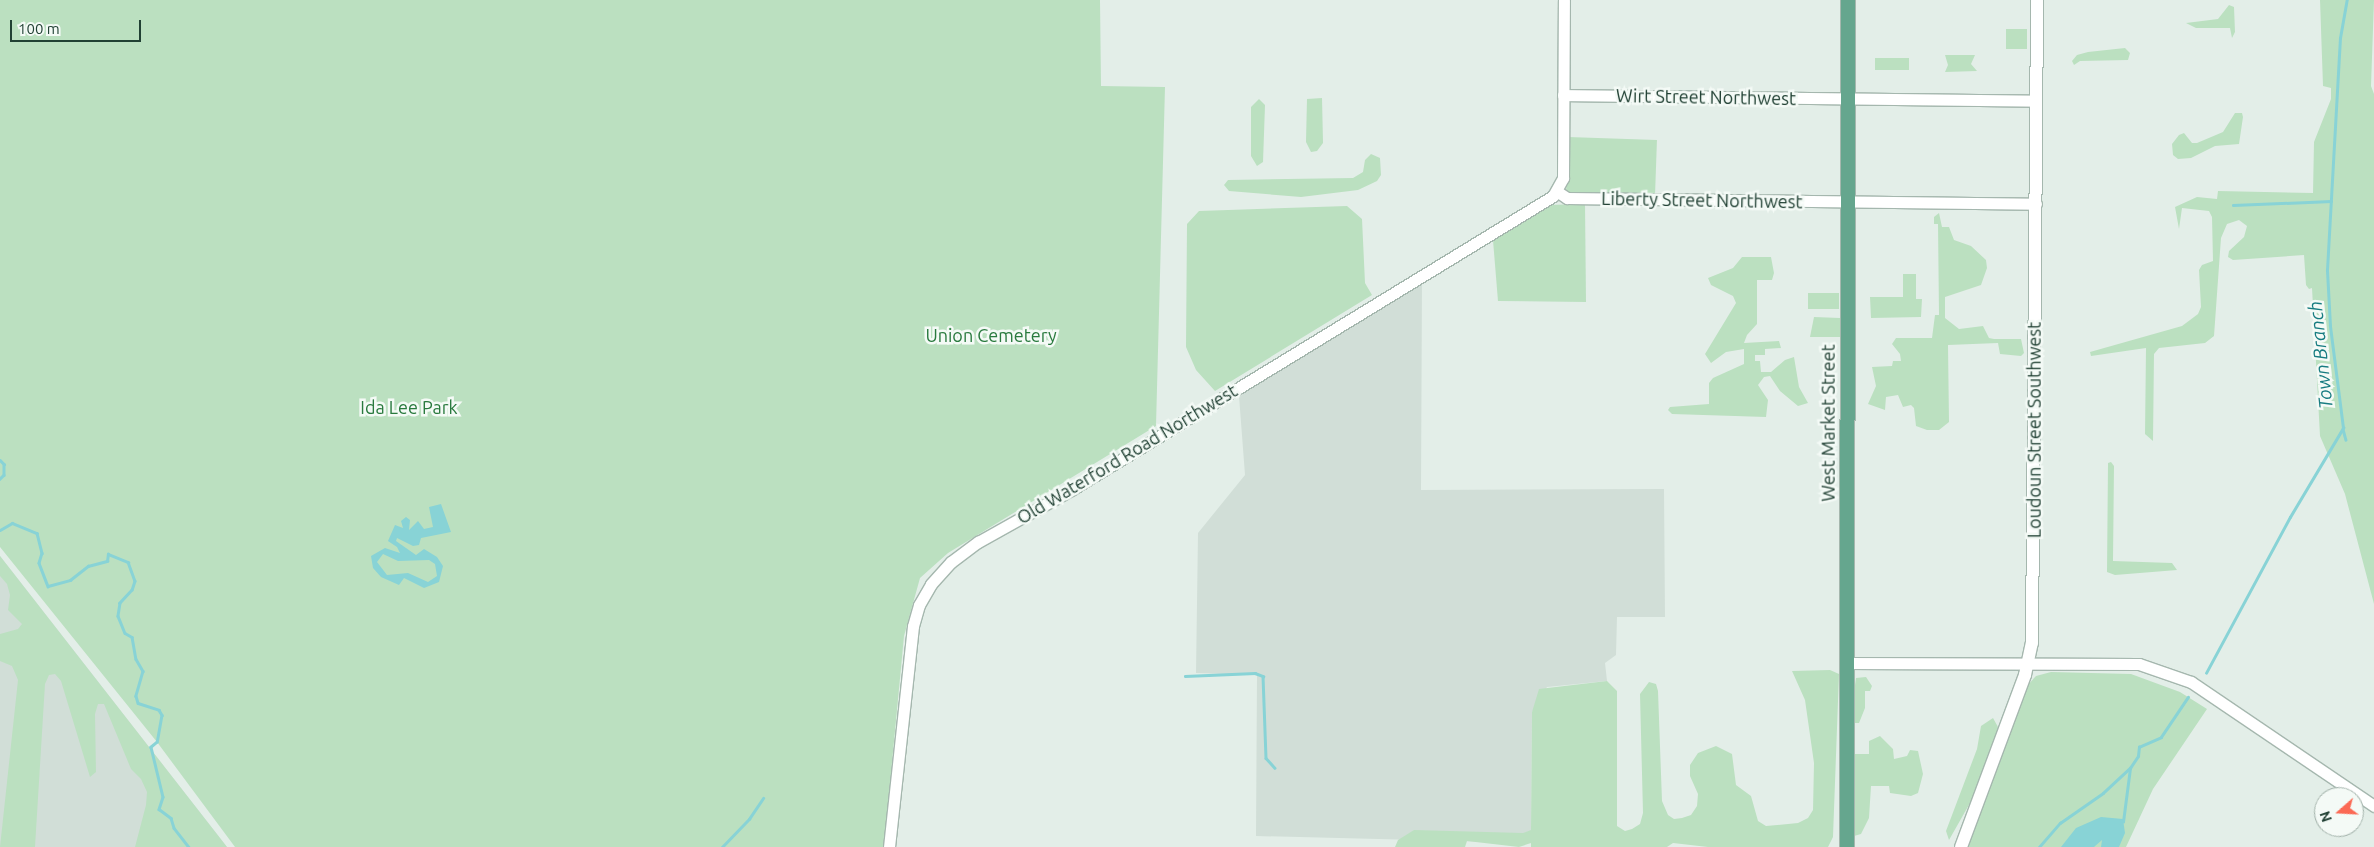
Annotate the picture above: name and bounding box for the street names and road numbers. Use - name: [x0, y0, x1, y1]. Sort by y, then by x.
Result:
- street label: Wirt Street Northwest: [1616, 85, 1796, 109]
- street label: Liberty Street Northwest: [1601, 187, 1803, 213]
- street label: Loudoun Street Southwest: [2023, 322, 2045, 538]
- street label: West Market Street: [1817, 344, 1839, 502]
- street label: Old Waterford Road Northwest: [1013, 379, 1241, 529]

